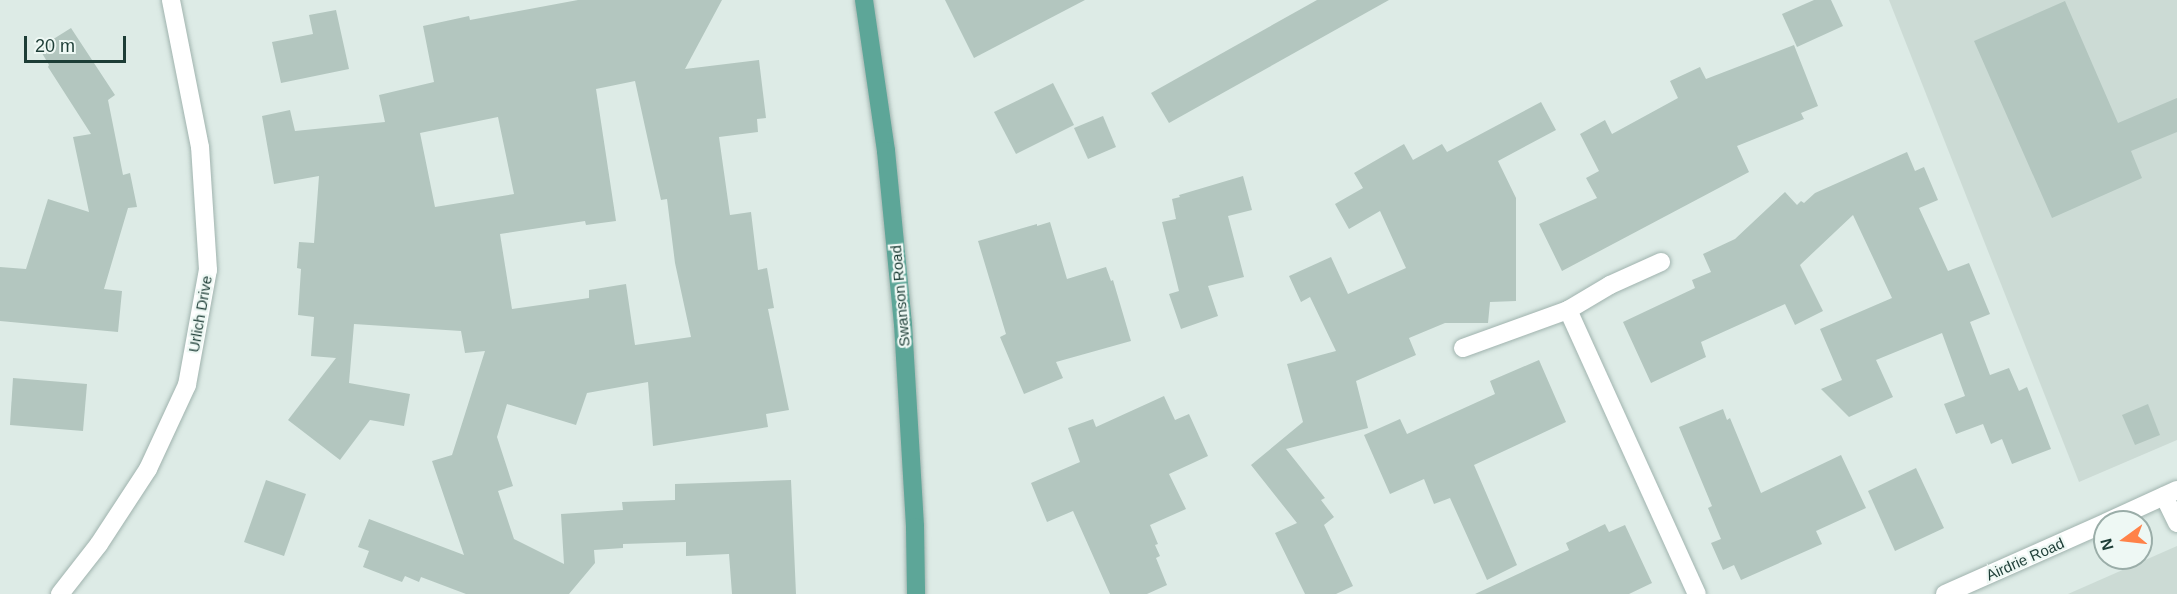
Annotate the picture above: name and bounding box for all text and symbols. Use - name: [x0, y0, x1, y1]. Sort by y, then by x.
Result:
- scale bar: [27, 24, 129, 62]
- text: 20 m: [35, 36, 75, 56]
- street label: Swanson Road: [887, 245, 913, 347]
- street label: Urlich Drive: [184, 274, 216, 354]
- north arrow: [2093, 510, 2153, 570]
- street label: Airdrie Road: [1983, 534, 2067, 584]
- text: N: [2097, 536, 2117, 552]

